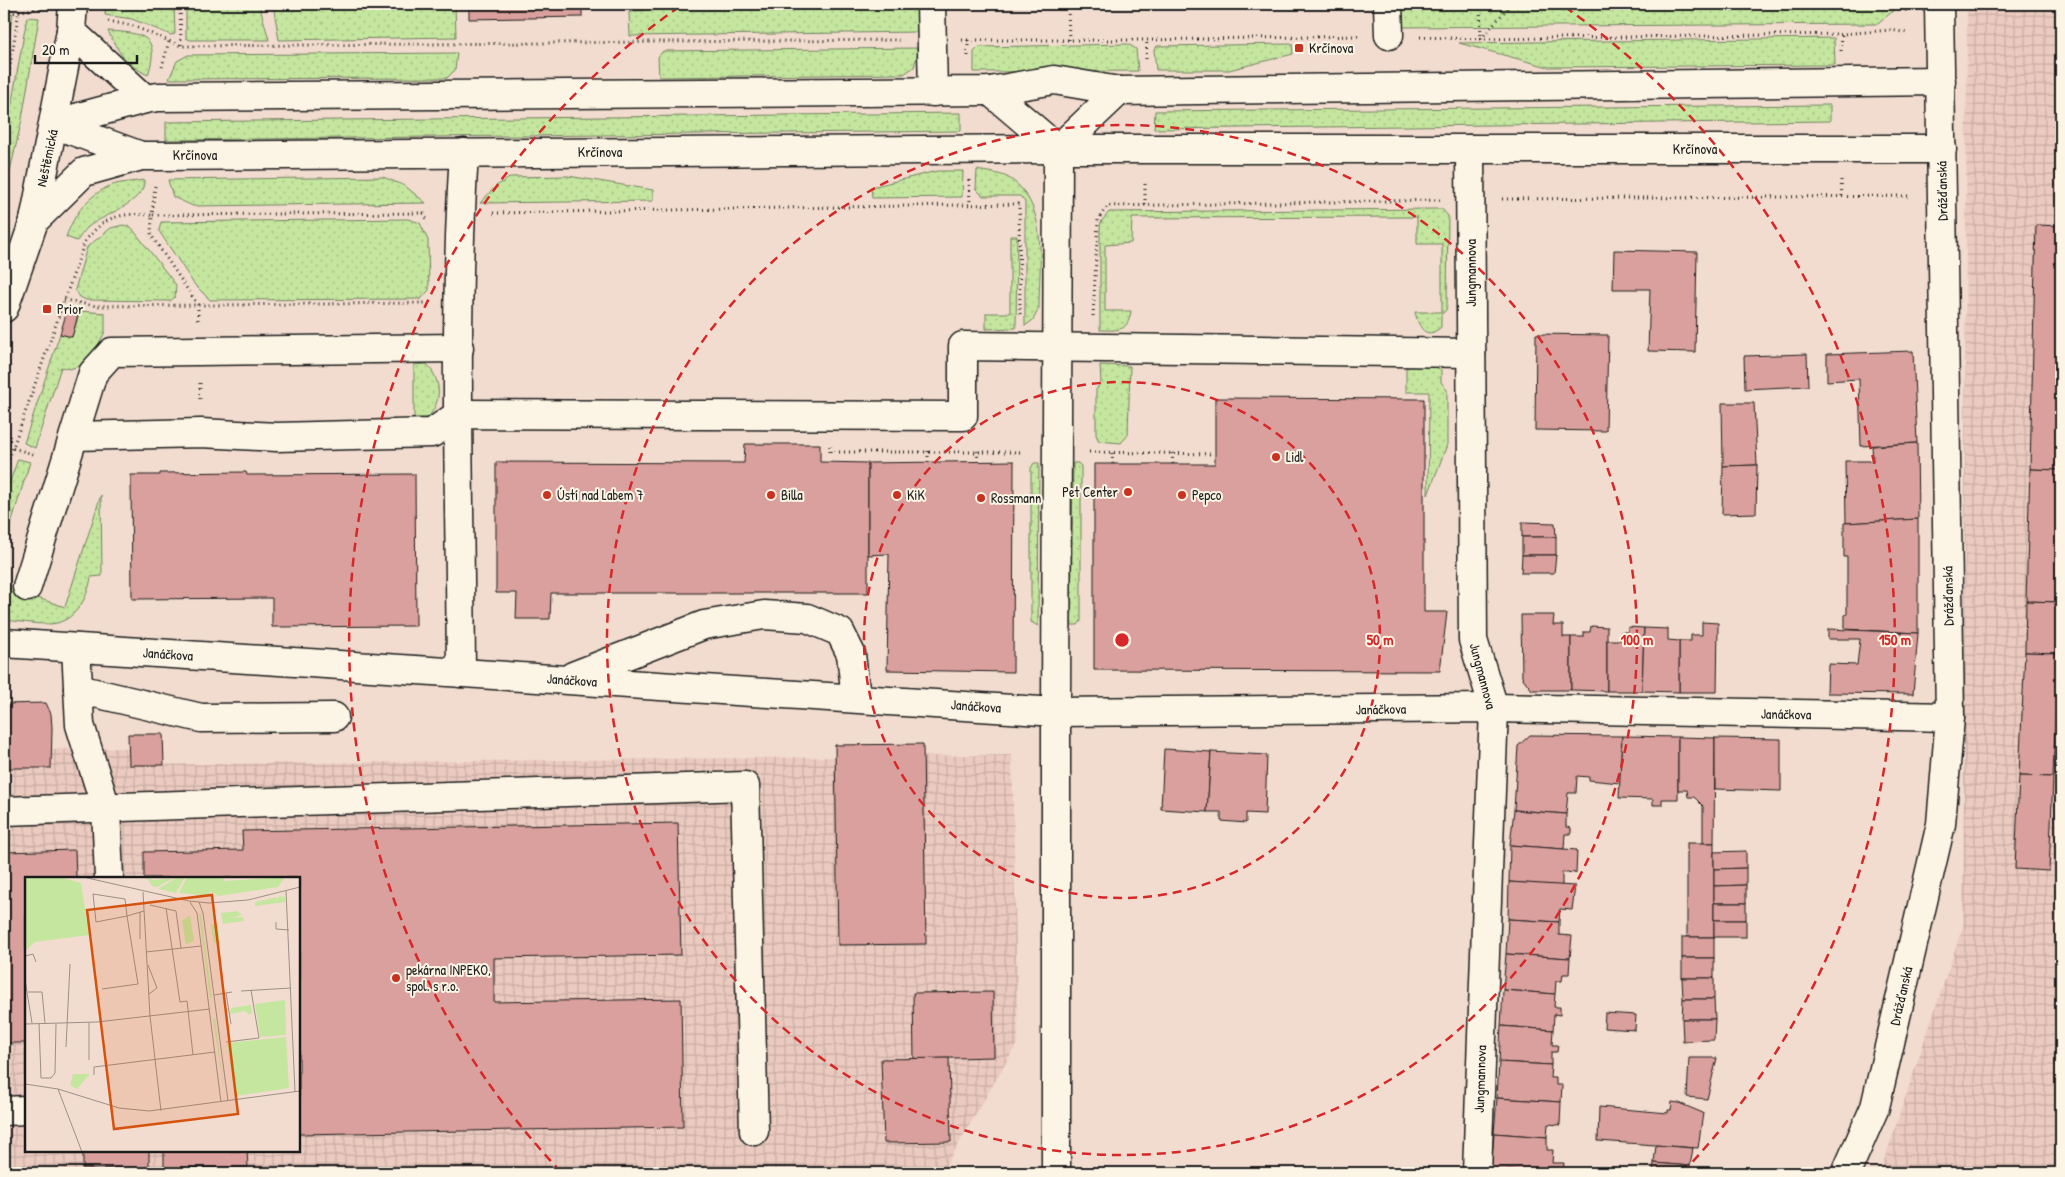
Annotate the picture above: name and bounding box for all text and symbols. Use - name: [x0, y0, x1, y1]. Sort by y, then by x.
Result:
- scale bar: [35, 32, 138, 64]
- place label: Krčínova: [1309, 38, 1354, 57]
- text: 20 m: [42, 39, 69, 60]
- marker: Krčínova: [1293, 42, 1305, 54]
- street label: Neštěmická: [31, 127, 62, 188]
- street label: Krčínova: [1673, 139, 1718, 158]
- street label: Krčínova: [578, 142, 623, 161]
- street label: Krčínova: [173, 145, 218, 164]
- street label: Drážďanská: [1931, 160, 1952, 221]
- street label: Jungmannova: [1461, 239, 1481, 307]
- place label: Prior: [57, 299, 84, 318]
- marker: Prior: [41, 303, 53, 315]
- place label: Lidl: [1286, 447, 1304, 466]
- marker: Lidl: [1270, 451, 1282, 463]
- place label: Pet Center: [1062, 482, 1119, 501]
- place label: Ústí nad Labem 7: [557, 485, 644, 504]
- place label: Billa: [781, 485, 803, 504]
- place label: KiK: [907, 485, 925, 504]
- place label: Pepco: [1192, 485, 1222, 505]
- marker: Pet Center: [1122, 486, 1134, 498]
- place label: Rossmann: [991, 488, 1041, 507]
- marker: Ústí nad Labem 7: [541, 489, 553, 501]
- marker: Billa: [765, 489, 777, 501]
- marker: KiK: [891, 489, 903, 501]
- marker: Pepco: [1176, 489, 1188, 501]
- marker: Rossmann: [975, 492, 987, 504]
- street label: Drážďanská: [1937, 565, 1958, 626]
- text: 50 m: [1367, 629, 1393, 650]
- text: 100 m: [1621, 629, 1653, 650]
- text: 150 m: [1879, 629, 1911, 650]
- centre of rings: [1113, 631, 1131, 649]
- street label: Jungmannova: [1465, 641, 1502, 712]
- street label: Janáčkova: [142, 642, 194, 665]
- street label: Janáčkova: [546, 668, 598, 691]
- street label: Janáčkova: [950, 694, 1002, 717]
- street label: Janáčkova: [1356, 699, 1407, 718]
- street label: Janáčkova: [1761, 704, 1812, 723]
- inset map: [25, 877, 300, 1152]
- place label: pekárna INPEKO, spol. s r.o.: [406, 960, 491, 996]
- street label: Drážďanská: [1885, 964, 1917, 1027]
- marker: pekárna INPEKO, spol. s r.o.: [390, 972, 402, 984]
- street label: Jungmannova: [1469, 1044, 1491, 1113]

